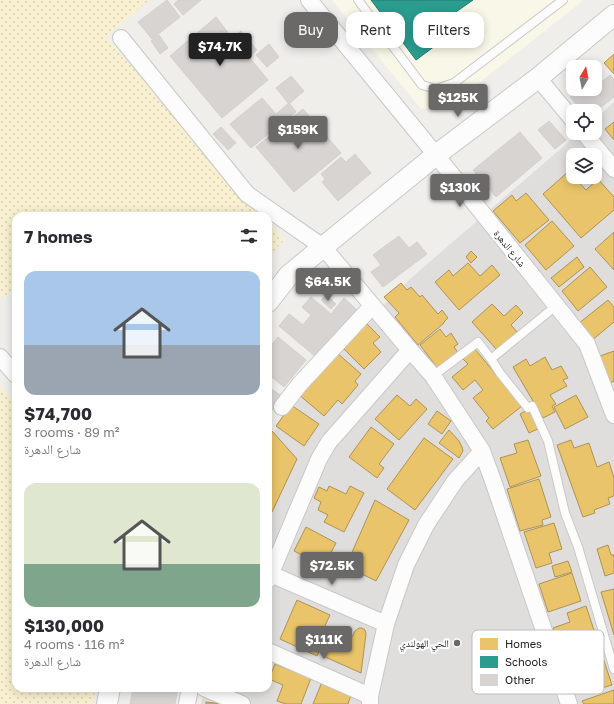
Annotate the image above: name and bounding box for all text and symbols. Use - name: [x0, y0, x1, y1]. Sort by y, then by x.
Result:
- chip: Buy: [284, 12, 338, 48]
- chip: Rent: [346, 12, 405, 48]
- chip: Filters: [413, 12, 484, 48]
- pin: $74.7K: [187, 33, 253, 67]
- text: $74.7K: [198, 38, 242, 54]
- north arrow: [566, 60, 602, 96]
- map controls: [566, 60, 602, 184]
- pin: $125K: [430, 84, 486, 118]
- text: $125K: [438, 89, 478, 105]
- button: locate: [566, 104, 602, 140]
- pin: $159K: [270, 116, 326, 150]
- text: $159K: [277, 121, 319, 137]
- button: layers: [566, 148, 602, 184]
- pin: $130K: [432, 174, 488, 208]
- text: $130K: [439, 179, 481, 195]
- icon: filters: [238, 225, 260, 247]
- text: 7 homes: [24, 226, 92, 247]
- street label: شارع الدهرة: [491, 227, 529, 270]
- pin: $64.5K: [295, 268, 361, 302]
- text: $64.5K: [305, 273, 351, 289]
- icon: home: [106, 297, 178, 369]
- text: $74,700: [24, 403, 92, 424]
- text: 3 rooms · 89 m²: [24, 424, 119, 440]
- text: شارع الدهرة: [24, 441, 81, 457]
- icon: home: [106, 509, 178, 581]
- pin: $72.5K: [299, 552, 365, 586]
- text: $72.5K: [309, 557, 355, 573]
- text: $130,000: [24, 615, 104, 636]
- pin: $111K: [296, 626, 352, 660]
- legend: [472, 630, 604, 694]
- text: $111K: [305, 631, 343, 647]
- text: 4 rooms · 116 m²: [24, 636, 124, 652]
- place label: الحي الهولندي: [400, 637, 449, 652]
- text: Homes: [505, 637, 542, 650]
- marker: الحي الهولندي: [452, 638, 462, 648]
- text: شارع الدهرة: [24, 653, 81, 669]
- text: Schools: [505, 655, 548, 668]
- text: Other: [505, 673, 536, 686]

